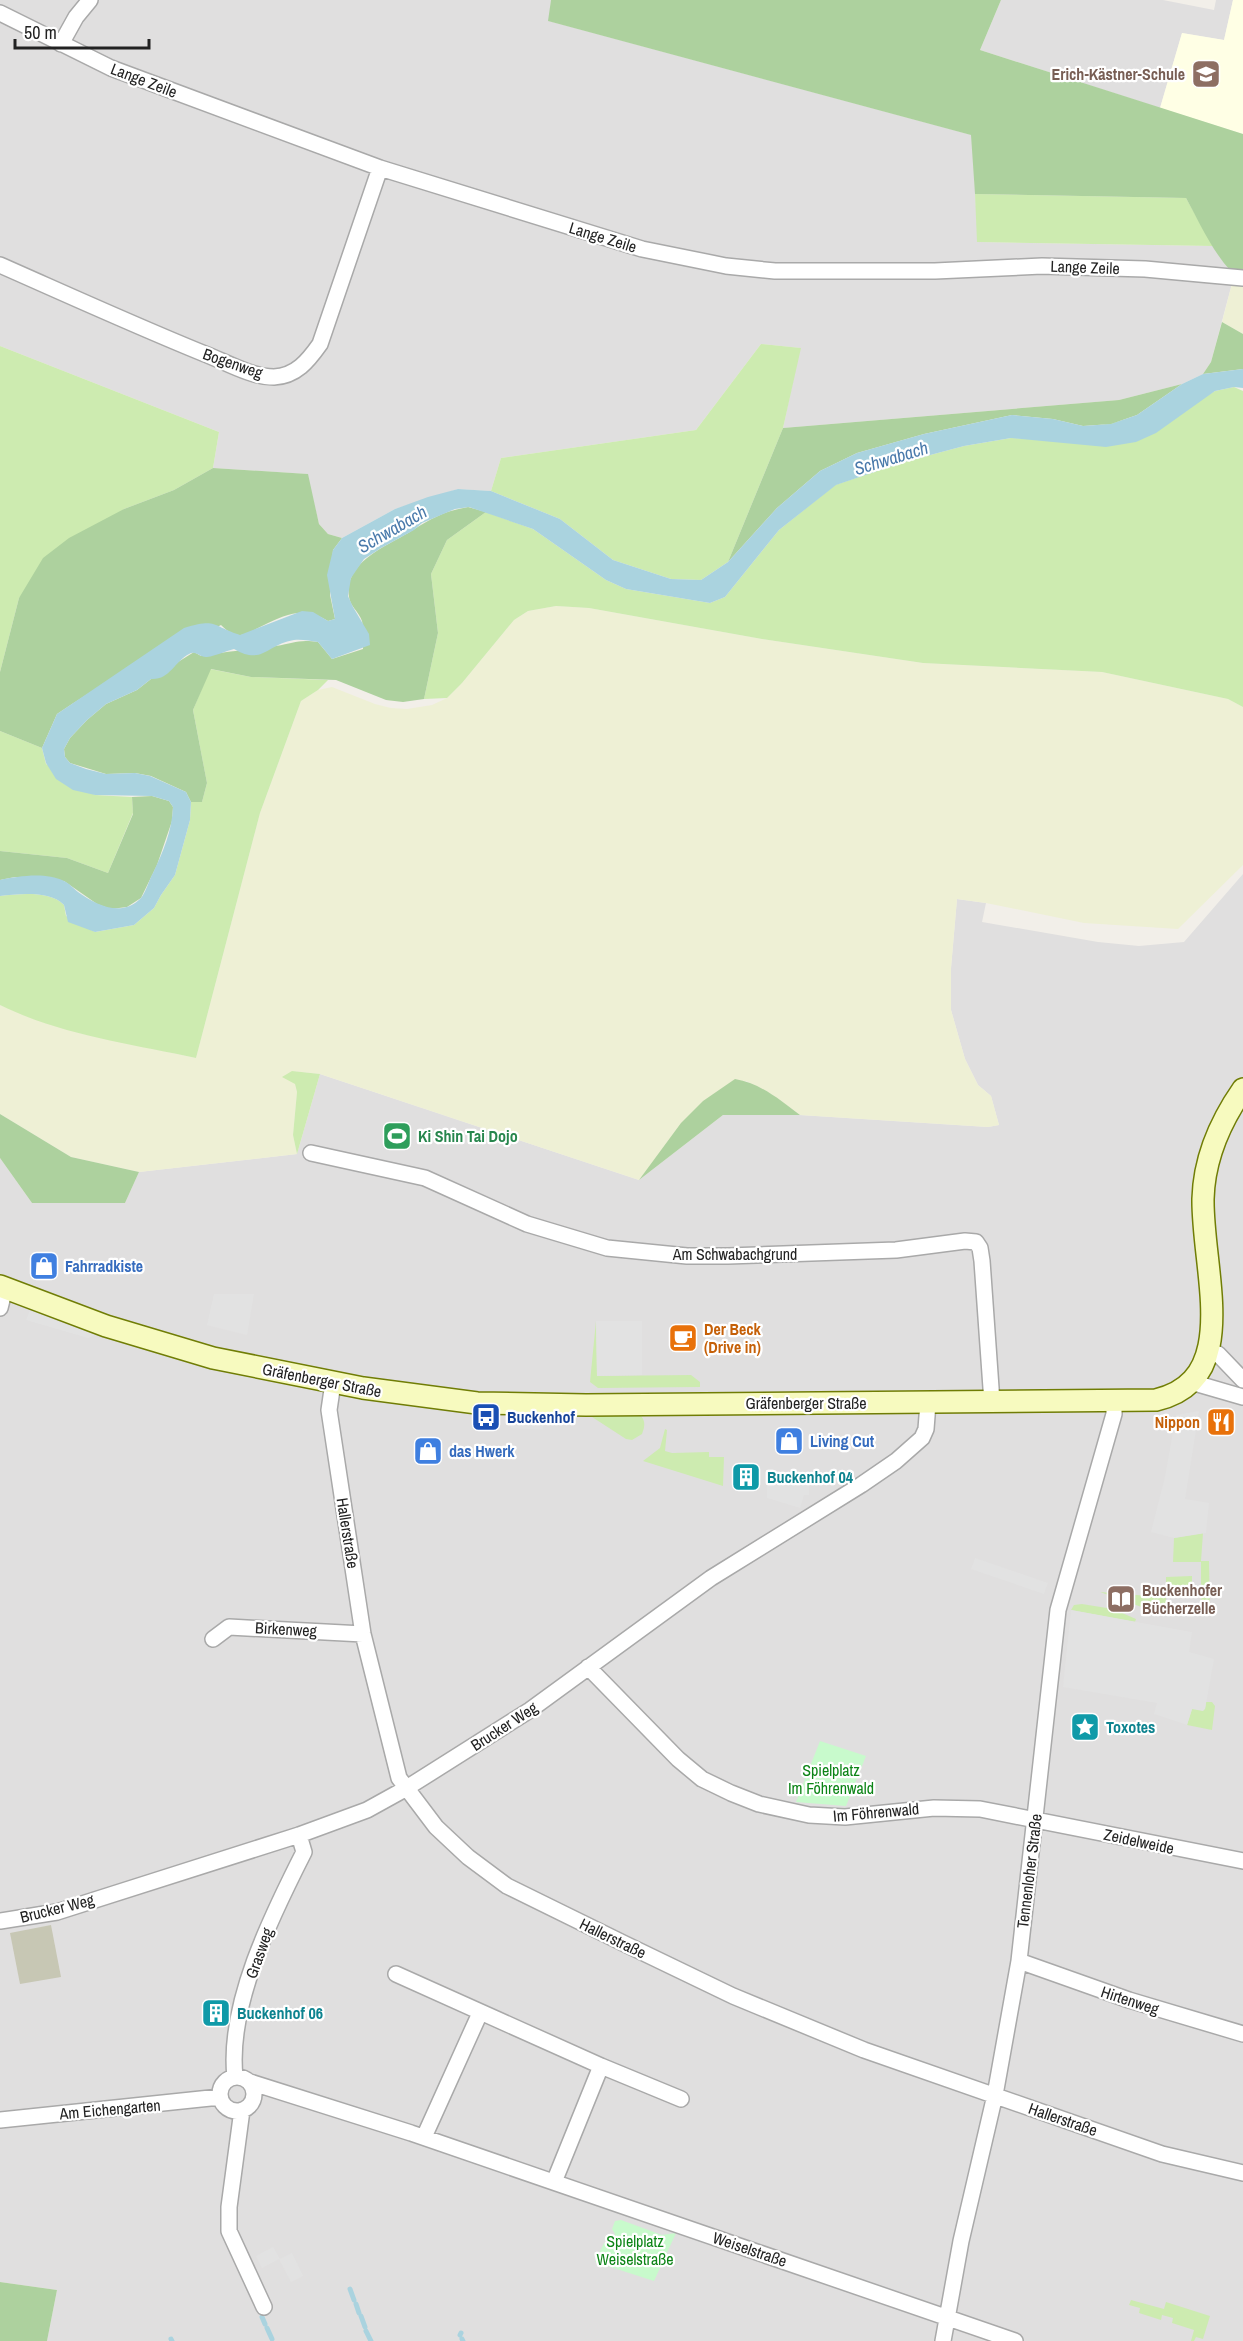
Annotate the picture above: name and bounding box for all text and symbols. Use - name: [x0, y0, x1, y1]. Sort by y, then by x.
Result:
- scale bar: [15, 12, 148, 50]
- text: 50 m: [24, 20, 57, 45]
- street label: Lange Zeile: [108, 57, 180, 103]
- school or university icon: Erich-Kästner-Schule: [1190, 58, 1222, 90]
- place label: Erich-Kästner-Schule: [1052, 63, 1185, 85]
- street label: Lange Zeile: [567, 216, 639, 258]
- street label: Lange Zeile: [1050, 255, 1120, 279]
- street label: Bogenweg: [200, 343, 267, 384]
- water label: Schwabach: [851, 435, 931, 481]
- water label: Schwabach: [353, 499, 431, 559]
- sports icon: Ki Shin Tai Dojo: [381, 1120, 413, 1152]
- place label: Ki Shin Tai Dojo: [418, 1125, 518, 1147]
- street label: Am Schwabachgrund: [672, 1243, 797, 1265]
- shop icon: Fahrradkiste: [28, 1250, 60, 1282]
- place label: Fahrradkiste: [65, 1255, 143, 1277]
- place label: Der Beck (Drive in): [704, 1318, 762, 1358]
- cafe icon: Der Beck (Drive in): [667, 1322, 699, 1354]
- street label: Gräfenberger Straße: [260, 1358, 384, 1402]
- street label: Gräfenberger Straße: [745, 1392, 867, 1414]
- bus stop icon: Buckenhof: [470, 1401, 502, 1433]
- place label: Buckenhof: [507, 1406, 575, 1428]
- restaurant icon: Nippon: [1205, 1406, 1237, 1438]
- place label: Nippon: [1155, 1411, 1200, 1433]
- shop icon: Living Cut: [773, 1425, 805, 1457]
- place label: Living Cut: [810, 1430, 875, 1452]
- shop icon: das Hwerk: [412, 1435, 444, 1467]
- place label: das Hwerk: [449, 1440, 515, 1462]
- building icon: Buckenhof 04: [730, 1461, 762, 1493]
- place label: Buckenhof 04: [767, 1466, 854, 1488]
- street label: Hallerstraße: [332, 1496, 364, 1570]
- place label: Buckenhofer Bücherzelle: [1142, 1579, 1223, 1619]
- library icon: Buckenhofer Bücherzelle: [1105, 1583, 1137, 1615]
- street label: Birkenweg: [254, 1616, 318, 1642]
- street label: Brucker Weg: [466, 1696, 542, 1756]
- place icon: Toxotes: [1069, 1711, 1101, 1743]
- place label: Toxotes: [1106, 1716, 1155, 1738]
- park label: Spielplatz Im Föhrenwald: [788, 1759, 874, 1799]
- street label: Im Föhrenwald: [832, 1797, 920, 1827]
- street label: Tennenloher Straße: [1011, 1812, 1047, 1930]
- street label: Zeidelweide: [1102, 1823, 1176, 1859]
- street label: Brucker Weg: [18, 1888, 97, 1928]
- street label: Hallerstraße: [576, 1912, 650, 1964]
- street label: Grasweg: [240, 1924, 279, 1981]
- street label: Hirtenweg: [1098, 1980, 1162, 2020]
- building icon: Buckenhof 06: [200, 1997, 232, 2029]
- place label: Buckenhof 06: [237, 2002, 323, 2024]
- street label: Am Eichengarten: [58, 2094, 161, 2124]
- street label: Hallerstraße: [1026, 2097, 1100, 2141]
- street label: Weiselstraße: [710, 2226, 790, 2272]
- park label: Spielplatz Weiselstraße: [596, 2230, 674, 2270]

